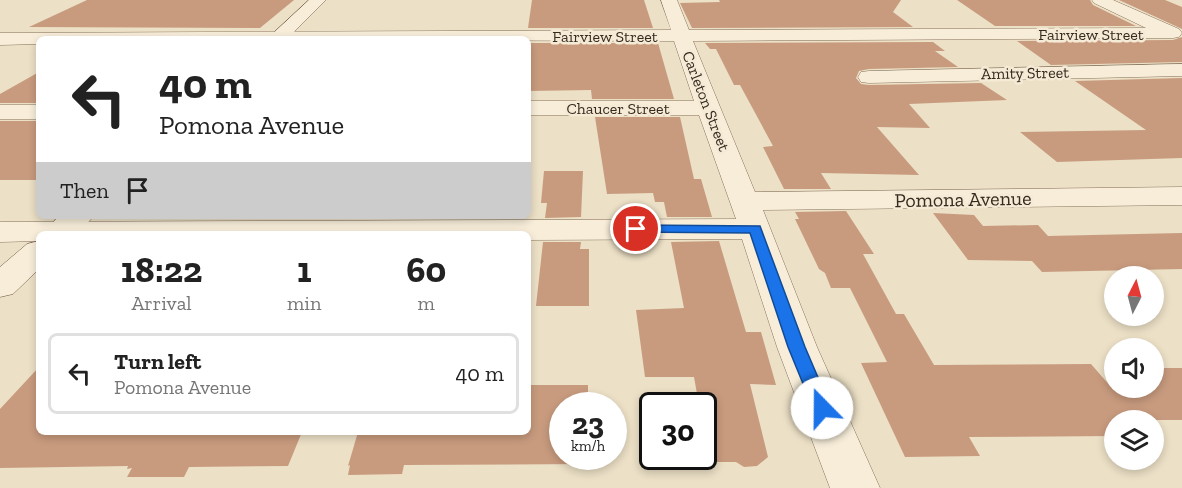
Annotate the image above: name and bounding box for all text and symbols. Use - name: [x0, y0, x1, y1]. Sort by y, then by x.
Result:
- street label: Fairview Street: [1038, 25, 1144, 44]
- street label: Fairview Street: [552, 27, 658, 46]
- street label: Carleton Street: [678, 48, 734, 154]
- text: 40 m: [159, 58, 252, 109]
- icon: left: [60, 60, 138, 138]
- street label: Amity Street: [981, 63, 1069, 83]
- street label: Chaucer Street: [566, 99, 670, 118]
- text: Pomona Avenue: [159, 109, 344, 141]
- icon: arrive: [121, 174, 154, 207]
- text: Then: [60, 177, 109, 204]
- street label: Pomona Avenue: [894, 186, 1032, 212]
- pin: [610, 203, 661, 254]
- icon: arrive: [619, 212, 652, 245]
- text: 18:22: [121, 248, 202, 291]
- text: 1: [297, 248, 312, 291]
- text: 60: [406, 248, 446, 291]
- north arrow: [1104, 266, 1164, 326]
- map controls: [1104, 266, 1164, 470]
- text: Arrival: [131, 291, 192, 315]
- text: min: [287, 291, 321, 315]
- text: m: [418, 291, 435, 315]
- button: sound: [1104, 338, 1164, 398]
- text: Turn left: [114, 348, 201, 375]
- icon: left: [63, 357, 96, 390]
- text: 40 m: [455, 360, 504, 387]
- text: Pomona Avenue: [114, 375, 251, 399]
- position arrow: [790, 376, 854, 440]
- speed limit sign: 30: [639, 392, 717, 470]
- text: 23: [572, 406, 604, 442]
- button: layers: [1104, 410, 1164, 470]
- text: km/h: [571, 437, 605, 455]

